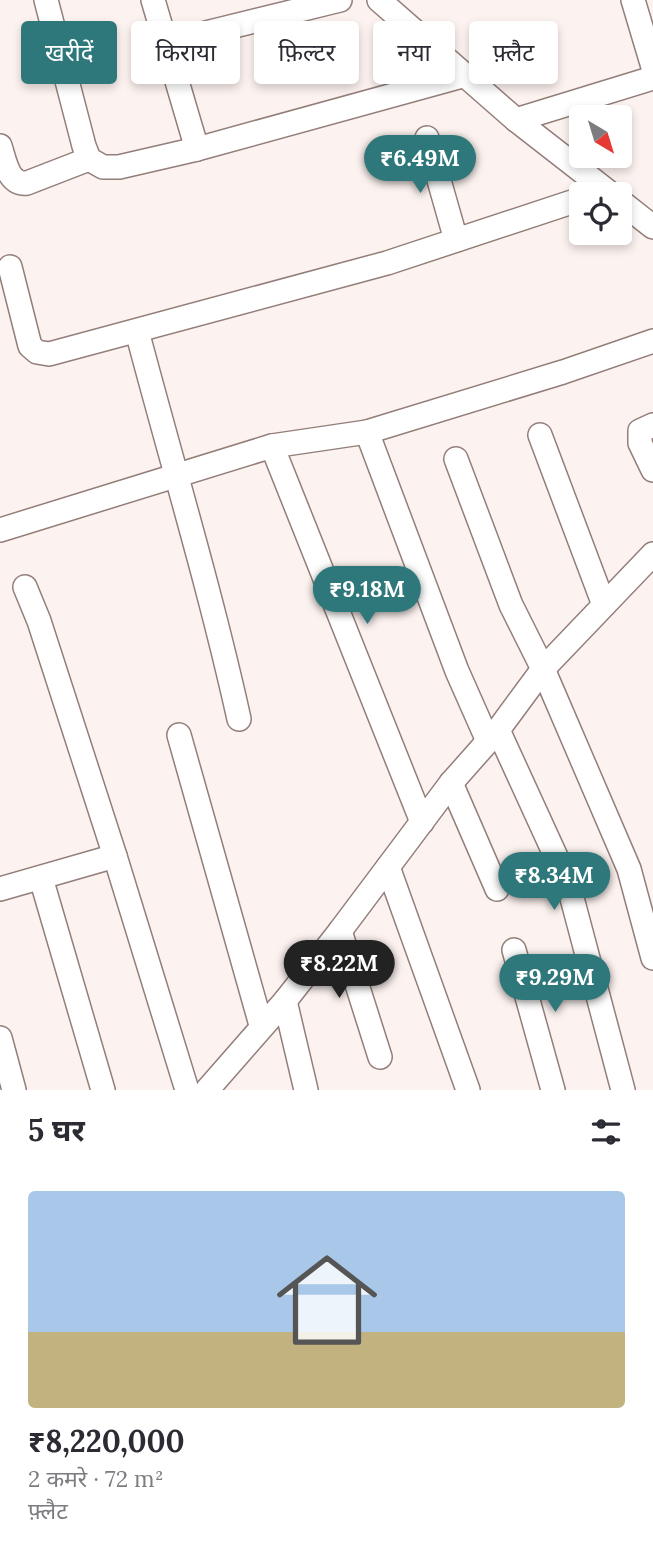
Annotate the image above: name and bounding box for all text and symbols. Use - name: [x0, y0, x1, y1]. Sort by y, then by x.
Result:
- chip: खरीदें: [21, 21, 117, 84]
- chip: किराया: [131, 21, 240, 84]
- chip: फ़िल्टर: [254, 21, 359, 84]
- chip: नया: [373, 21, 455, 84]
- chip: फ़्लैट: [469, 21, 558, 84]
- north arrow: [569, 105, 632, 168]
- map controls: [569, 105, 632, 245]
- pin: ₹6.49M: [363, 136, 477, 195]
- text: ₹6.49M: [380, 143, 460, 172]
- button: locate: [569, 182, 632, 245]
- pin: ₹9.18M: [310, 566, 424, 626]
- text: ₹9.18M: [329, 574, 405, 603]
- pin: ₹8.34M: [497, 852, 611, 912]
- text: ₹8.34M: [514, 860, 594, 889]
- pin: ₹8.22M: [282, 940, 396, 1000]
- text: ₹8.22M: [300, 948, 378, 977]
- pin: ₹9.29M: [498, 954, 612, 1014]
- text: ₹9.29M: [515, 962, 595, 991]
- text: 5 घर: [28, 1111, 85, 1149]
- icon: filters: [587, 1113, 625, 1151]
- icon: home: [264, 1237, 390, 1363]
- text: ₹8,220,000: [28, 1422, 185, 1460]
- text: 2 कमरे · 72 m²: [28, 1464, 164, 1493]
- text: फ़्लैट: [28, 1496, 68, 1525]

